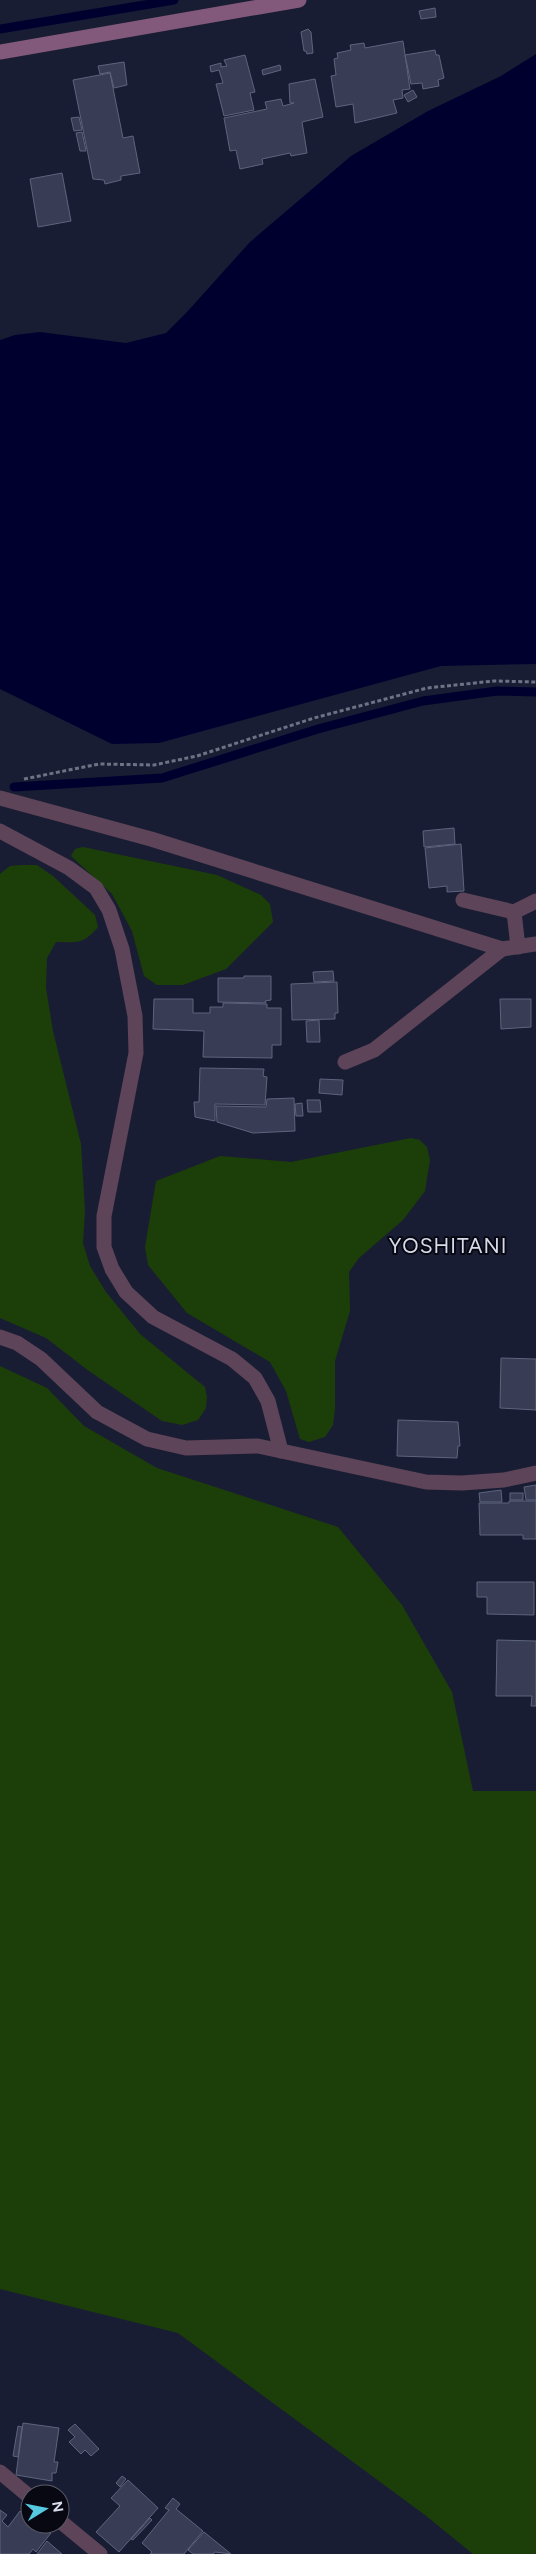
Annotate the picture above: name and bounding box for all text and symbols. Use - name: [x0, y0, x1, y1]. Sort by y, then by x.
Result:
- district label: YOSHITANI: [389, 1233, 507, 1258]
- north arrow: [20, 2484, 70, 2534]
- text: N: [48, 2500, 67, 2514]

